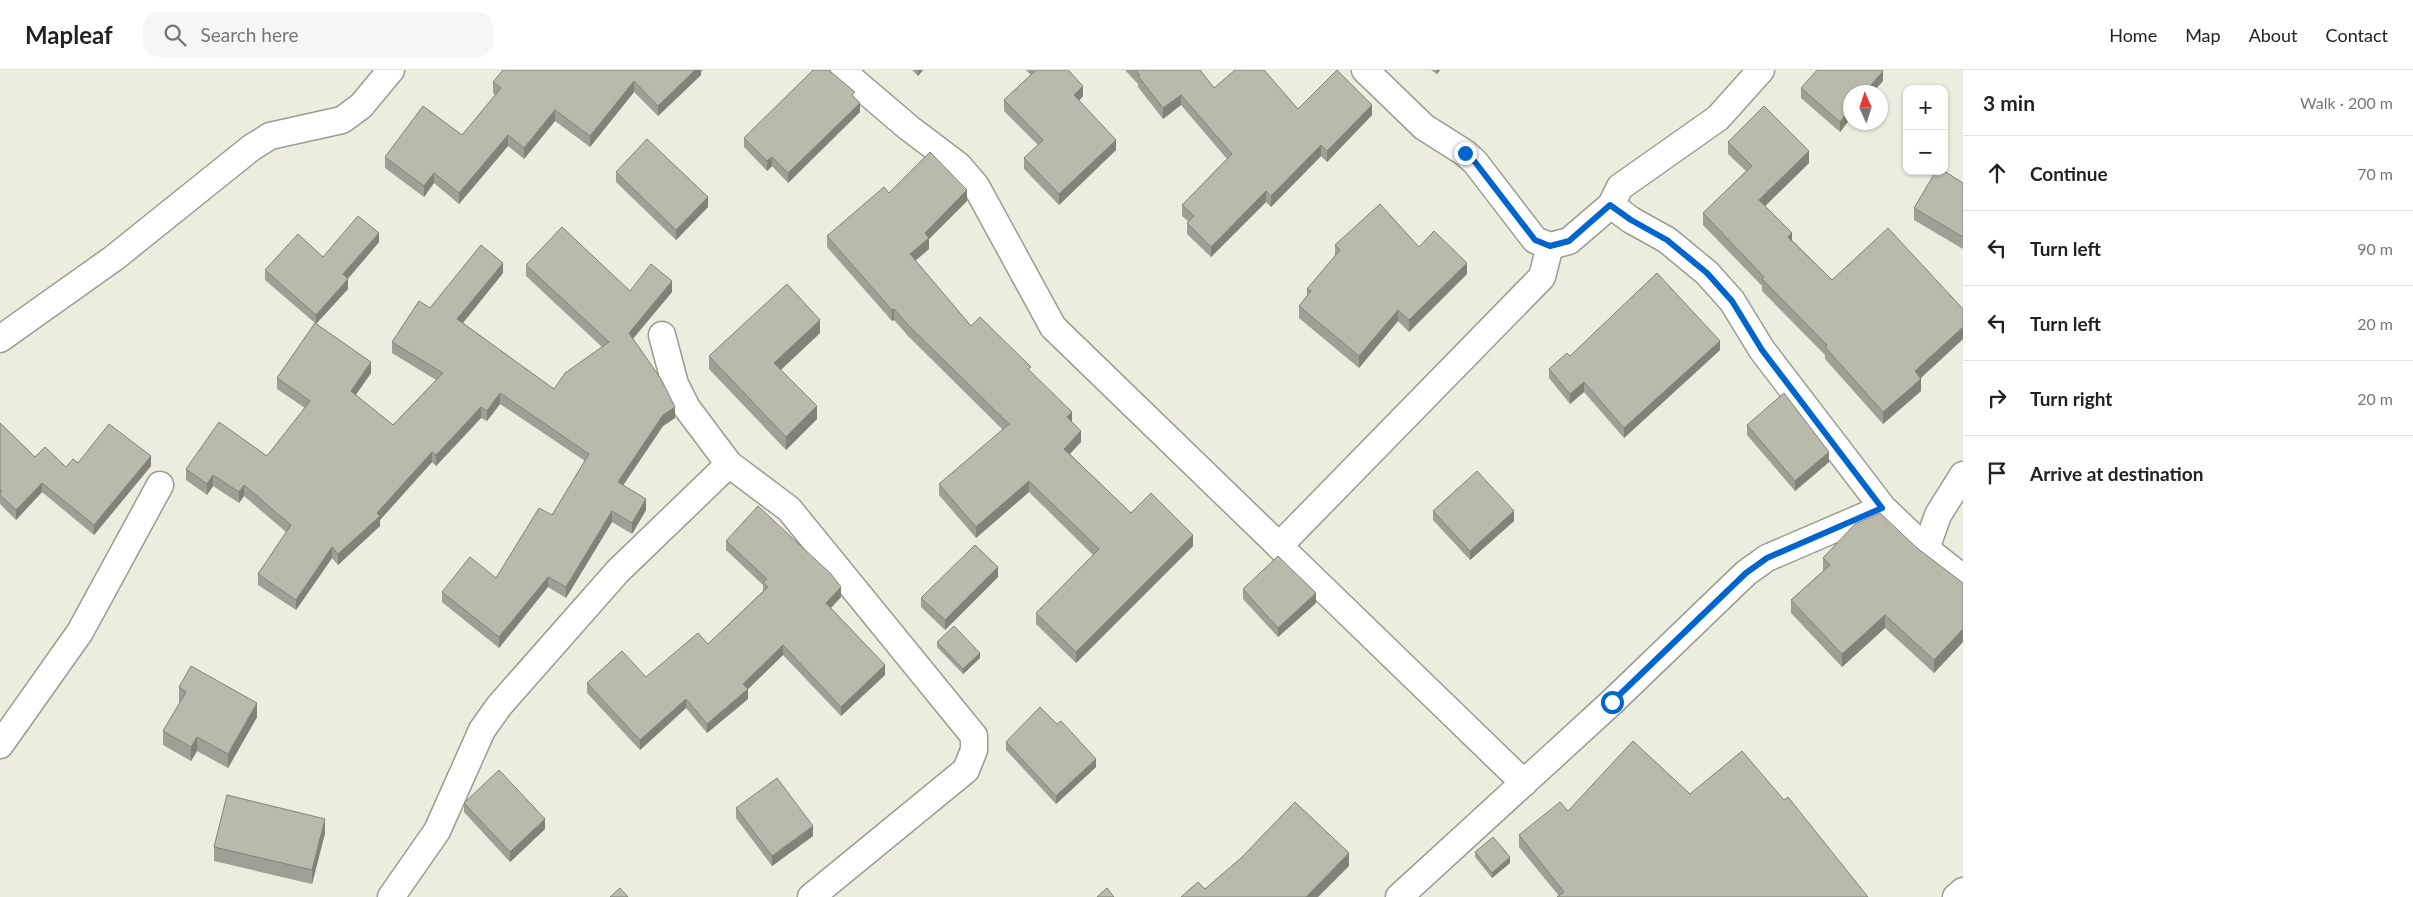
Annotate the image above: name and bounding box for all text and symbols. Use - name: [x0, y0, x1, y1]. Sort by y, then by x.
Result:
- search box: [143, 12, 493, 57]
- text: Mapleaf: [25, 20, 113, 49]
- icon: search: [161, 21, 189, 49]
- text: Search here: [201, 23, 299, 46]
- text: Home: [2109, 24, 2157, 46]
- text: Map: [2185, 24, 2221, 46]
- text: About: [2249, 24, 2298, 46]
- text: Contact: [2326, 24, 2388, 46]
- north arrow: [1843, 85, 1888, 130]
- map controls: [1903, 85, 1948, 175]
- button: +: [1903, 85, 1948, 130]
- text: 3 min: [1983, 90, 2035, 115]
- text: Walk · 200 m: [2300, 93, 2393, 112]
- button: −: [1903, 130, 1948, 175]
- route end: [1454, 142, 1477, 165]
- icon: ahead: [1983, 159, 2011, 187]
- text: Continue: [2030, 162, 2108, 185]
- text: 70 m: [2357, 164, 2393, 183]
- icon: left: [1983, 234, 2011, 262]
- text: Turn left: [2030, 237, 2101, 260]
- text: 90 m: [2357, 239, 2393, 258]
- icon: left: [1983, 309, 2011, 337]
- text: Turn left: [2030, 312, 2101, 335]
- text: 20 m: [2357, 314, 2393, 333]
- icon: right: [1983, 384, 2011, 412]
- text: Turn right: [2030, 387, 2112, 410]
- text: 20 m: [2357, 389, 2393, 408]
- icon: arrive: [1983, 459, 2011, 487]
- text: Arrive at destination: [2030, 462, 2203, 485]
- route start: [1601, 691, 1624, 714]

